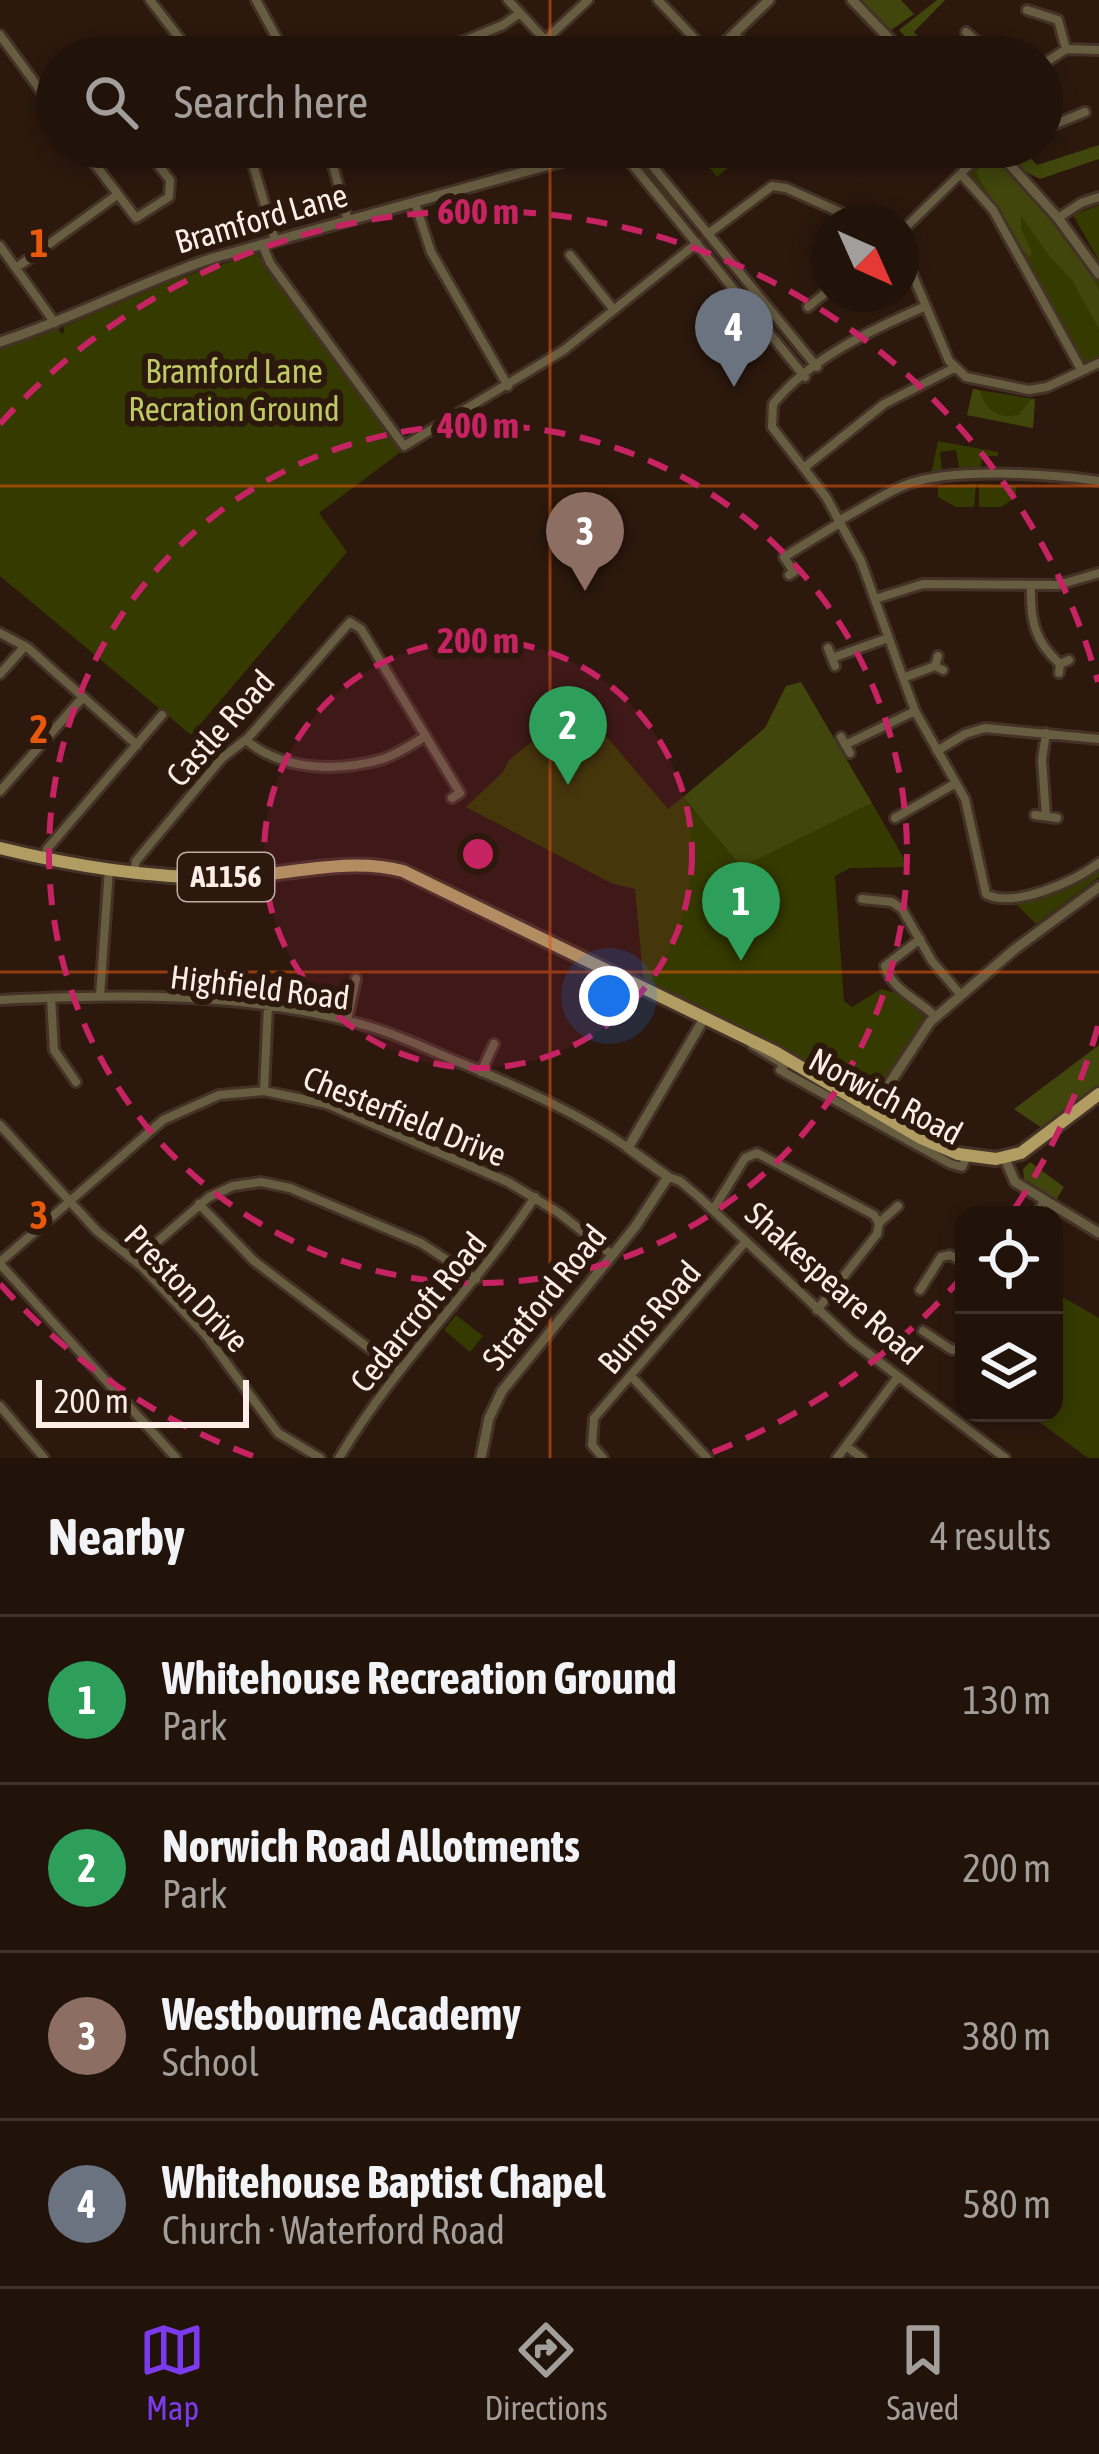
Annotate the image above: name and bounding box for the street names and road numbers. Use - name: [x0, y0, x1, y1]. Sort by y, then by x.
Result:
- street label: Bramford Lane: [170, 175, 352, 261]
- street label: Castle Road: [158, 662, 282, 794]
- road number: A1156: [178, 853, 274, 901]
- street label: Highfield Road: [168, 957, 352, 1017]
- street label: Norwich Road: [803, 1040, 969, 1152]
- street label: Chesterfield Drive: [298, 1058, 512, 1174]
- street label: Shakespeare Road: [738, 1194, 930, 1372]
- street label: Preston Drive: [117, 1217, 257, 1359]
- street label: Stratford Road: [474, 1217, 614, 1377]
- street label: Cedarcroft Road: [342, 1225, 494, 1399]
- street label: Burns Road: [590, 1253, 708, 1381]

